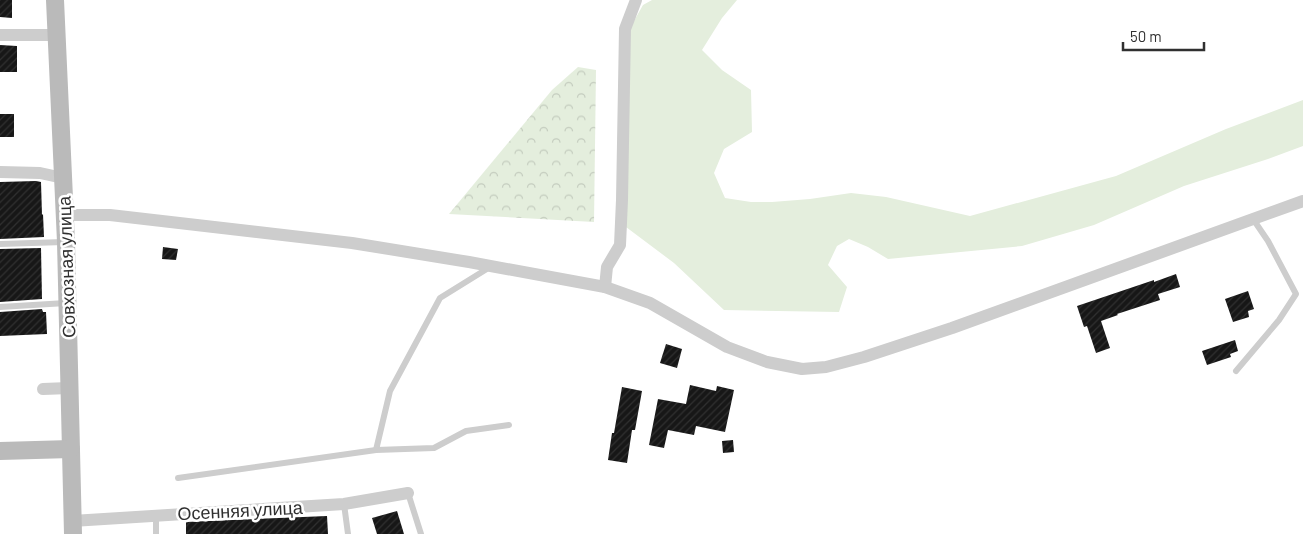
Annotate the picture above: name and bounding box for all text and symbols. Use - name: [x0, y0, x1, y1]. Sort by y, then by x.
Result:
- scale bar: [1123, 20, 1204, 52]
- text: 50 m: [1130, 27, 1162, 45]
- street label: Совхозная улица: [52, 195, 79, 338]
- street label: Осенняя улица: [177, 496, 304, 524]

